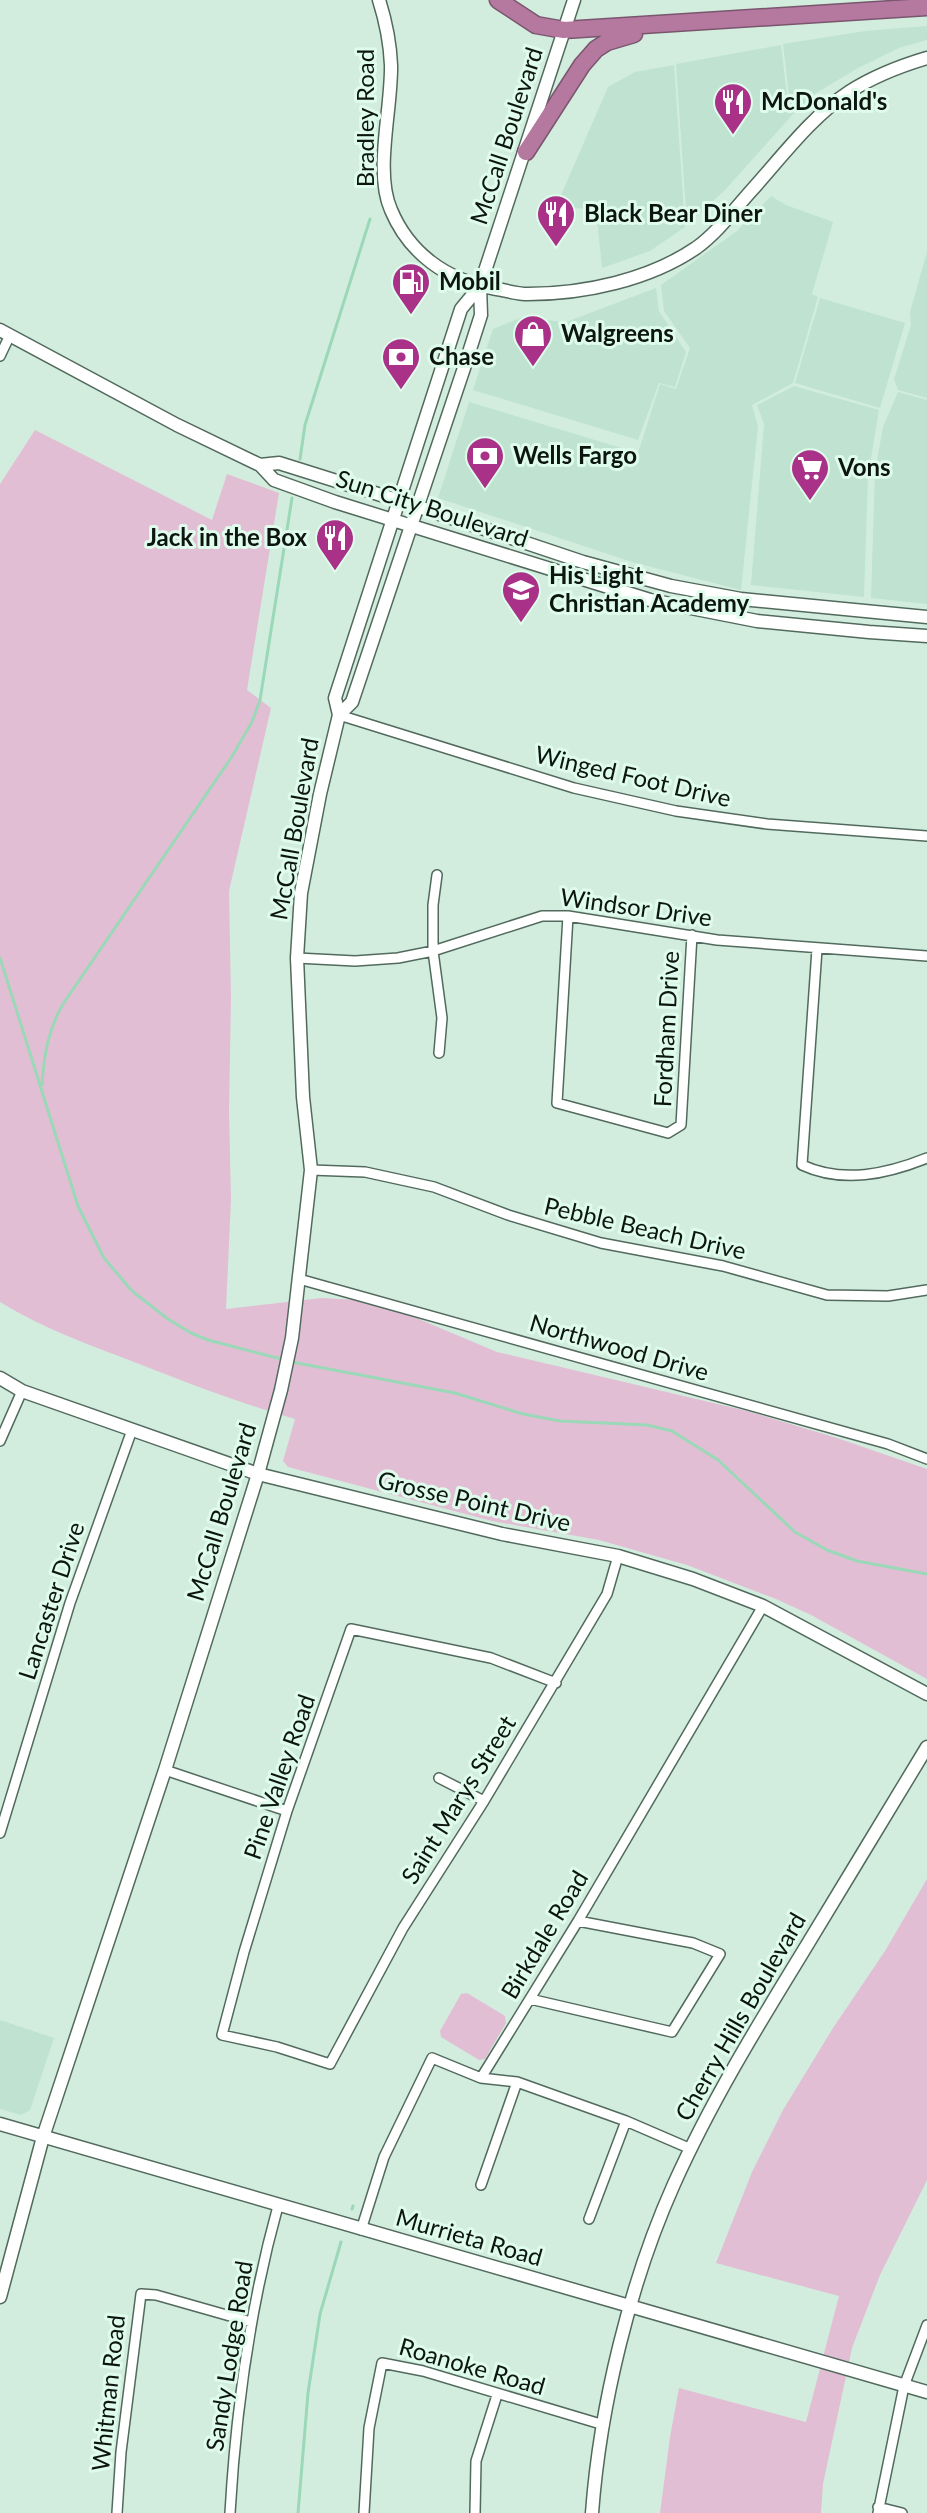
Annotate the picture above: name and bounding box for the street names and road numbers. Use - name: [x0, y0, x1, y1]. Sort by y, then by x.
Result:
- street label: McCall Boulevard: [463, 43, 548, 228]
- street label: Bradley Road: [350, 49, 379, 187]
- street label: Sun City Boulevard: [333, 463, 532, 552]
- street label: McCall Boulevard: [263, 735, 324, 922]
- street label: Winged Foot Drive: [533, 739, 734, 812]
- street label: Windsor Drive: [558, 882, 714, 932]
- street label: Fordham Drive: [647, 950, 684, 1108]
- street label: Pebble Beach Drive: [542, 1190, 749, 1265]
- street label: Northwood Drive: [527, 1307, 712, 1386]
- street label: McCall Boulevard: [180, 1419, 261, 1604]
- street label: Grosse Point Drive: [375, 1464, 574, 1537]
- street label: Lancaster Drive: [11, 1518, 90, 1683]
- street label: Pine Valley Road: [237, 1690, 320, 1863]
- street label: Saint Marys Street: [394, 1709, 521, 1889]
- street label: Birkdale Road: [494, 1865, 593, 2004]
- street label: Cherry Hills Boulevard: [668, 1907, 811, 2125]
- street label: Murrieta Road: [393, 2202, 546, 2271]
- street label: Sandy Lodge Road: [199, 2258, 258, 2453]
- street label: Whitman Road: [85, 2313, 130, 2472]
- street label: Roanoke Road: [396, 2331, 549, 2400]

